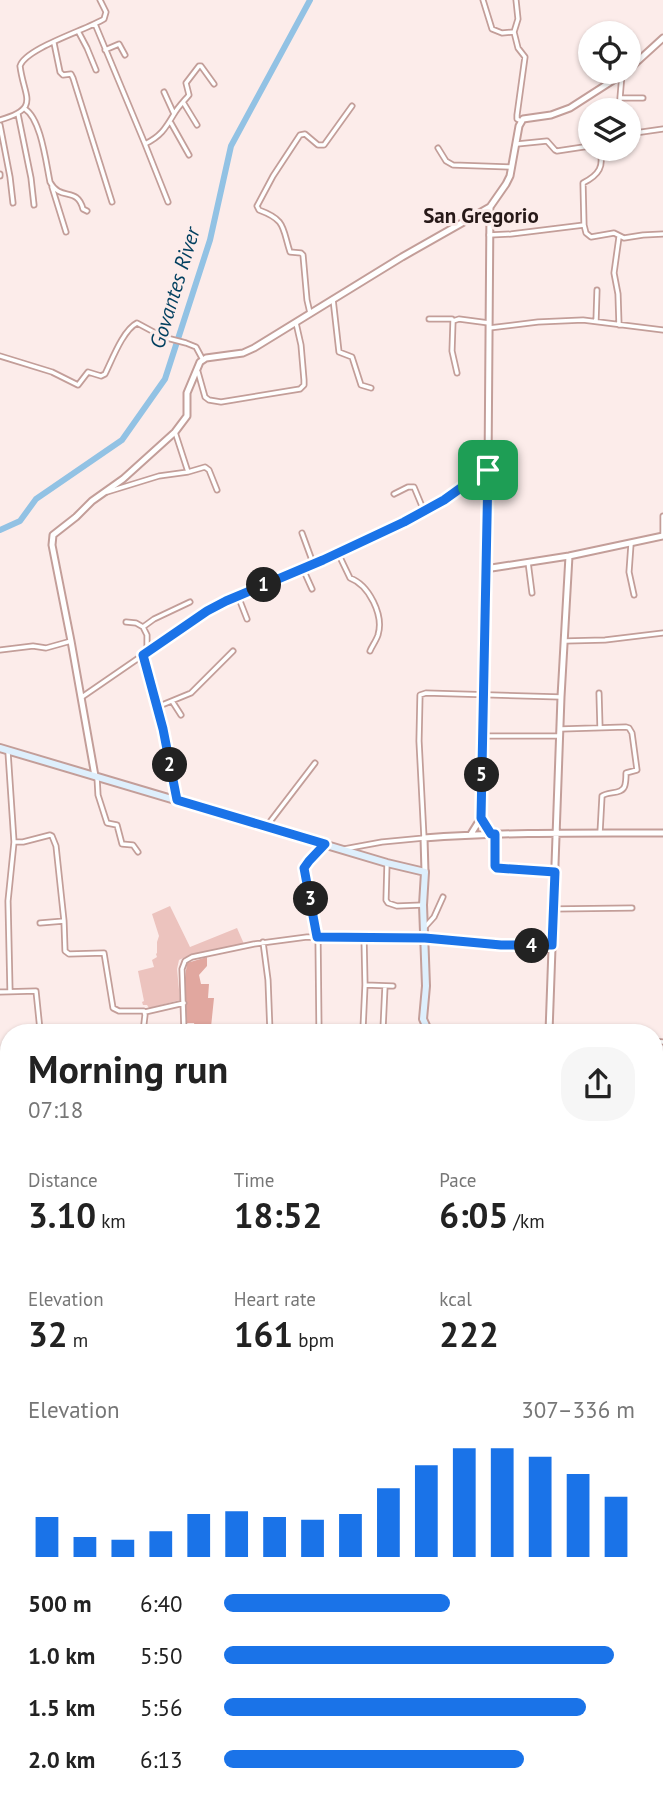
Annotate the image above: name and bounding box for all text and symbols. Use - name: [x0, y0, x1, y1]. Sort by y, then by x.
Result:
- map controls: [578, 21, 641, 161]
- button: locate: [578, 21, 641, 84]
- button: layers: [578, 98, 641, 161]
- district label: San Gregorio: [423, 202, 539, 229]
- water label: Govantes River: [143, 222, 206, 352]
- pin: [458, 440, 518, 500]
- icon: arrive: [469, 451, 507, 489]
- pin: 1: [246, 568, 282, 602]
- text: 1: [258, 572, 269, 596]
- pin: 2: [152, 748, 188, 782]
- text: 2: [164, 752, 175, 776]
- pin: 5: [464, 758, 500, 792]
- text: 5: [476, 762, 487, 786]
- pin: 3: [294, 881, 328, 916]
- text: 3: [305, 886, 316, 910]
- pin: 4: [514, 928, 550, 964]
- text: 4: [526, 933, 537, 957]
- text: Morning run: [28, 1044, 228, 1093]
- button: share: [561, 1047, 635, 1121]
- text: 07:18: [28, 1095, 83, 1124]
- text: Distance: [28, 1168, 98, 1192]
- text: Time: [234, 1168, 274, 1192]
- text: Pace: [439, 1168, 477, 1192]
- text: 3.10: [28, 1192, 96, 1238]
- text: 18:52: [234, 1192, 322, 1238]
- text: 6:05: [439, 1192, 508, 1238]
- text: km: [96, 1209, 126, 1233]
- text: /km: [508, 1209, 545, 1233]
- text: Elevation: [28, 1287, 104, 1311]
- text: Heart rate: [234, 1287, 316, 1311]
- text: kcal: [439, 1287, 472, 1311]
- text: 32: [28, 1311, 68, 1357]
- text: 161: [234, 1311, 293, 1357]
- text: 222: [439, 1311, 499, 1357]
- text: m: [68, 1328, 88, 1352]
- text: bpm: [293, 1328, 334, 1352]
- text: Elevation: [28, 1395, 120, 1424]
- text: 307–336 m: [521, 1395, 635, 1424]
- text: 500 m: [28, 1589, 91, 1618]
- text: 6:40: [140, 1589, 183, 1618]
- text: 1.0 km: [28, 1641, 95, 1670]
- text: 5:50: [140, 1641, 183, 1670]
- text: 1.5 km: [28, 1693, 95, 1722]
- text: 5:56: [140, 1693, 183, 1722]
- text: 2.0 km: [28, 1745, 95, 1774]
- text: 6:13: [140, 1745, 183, 1774]

